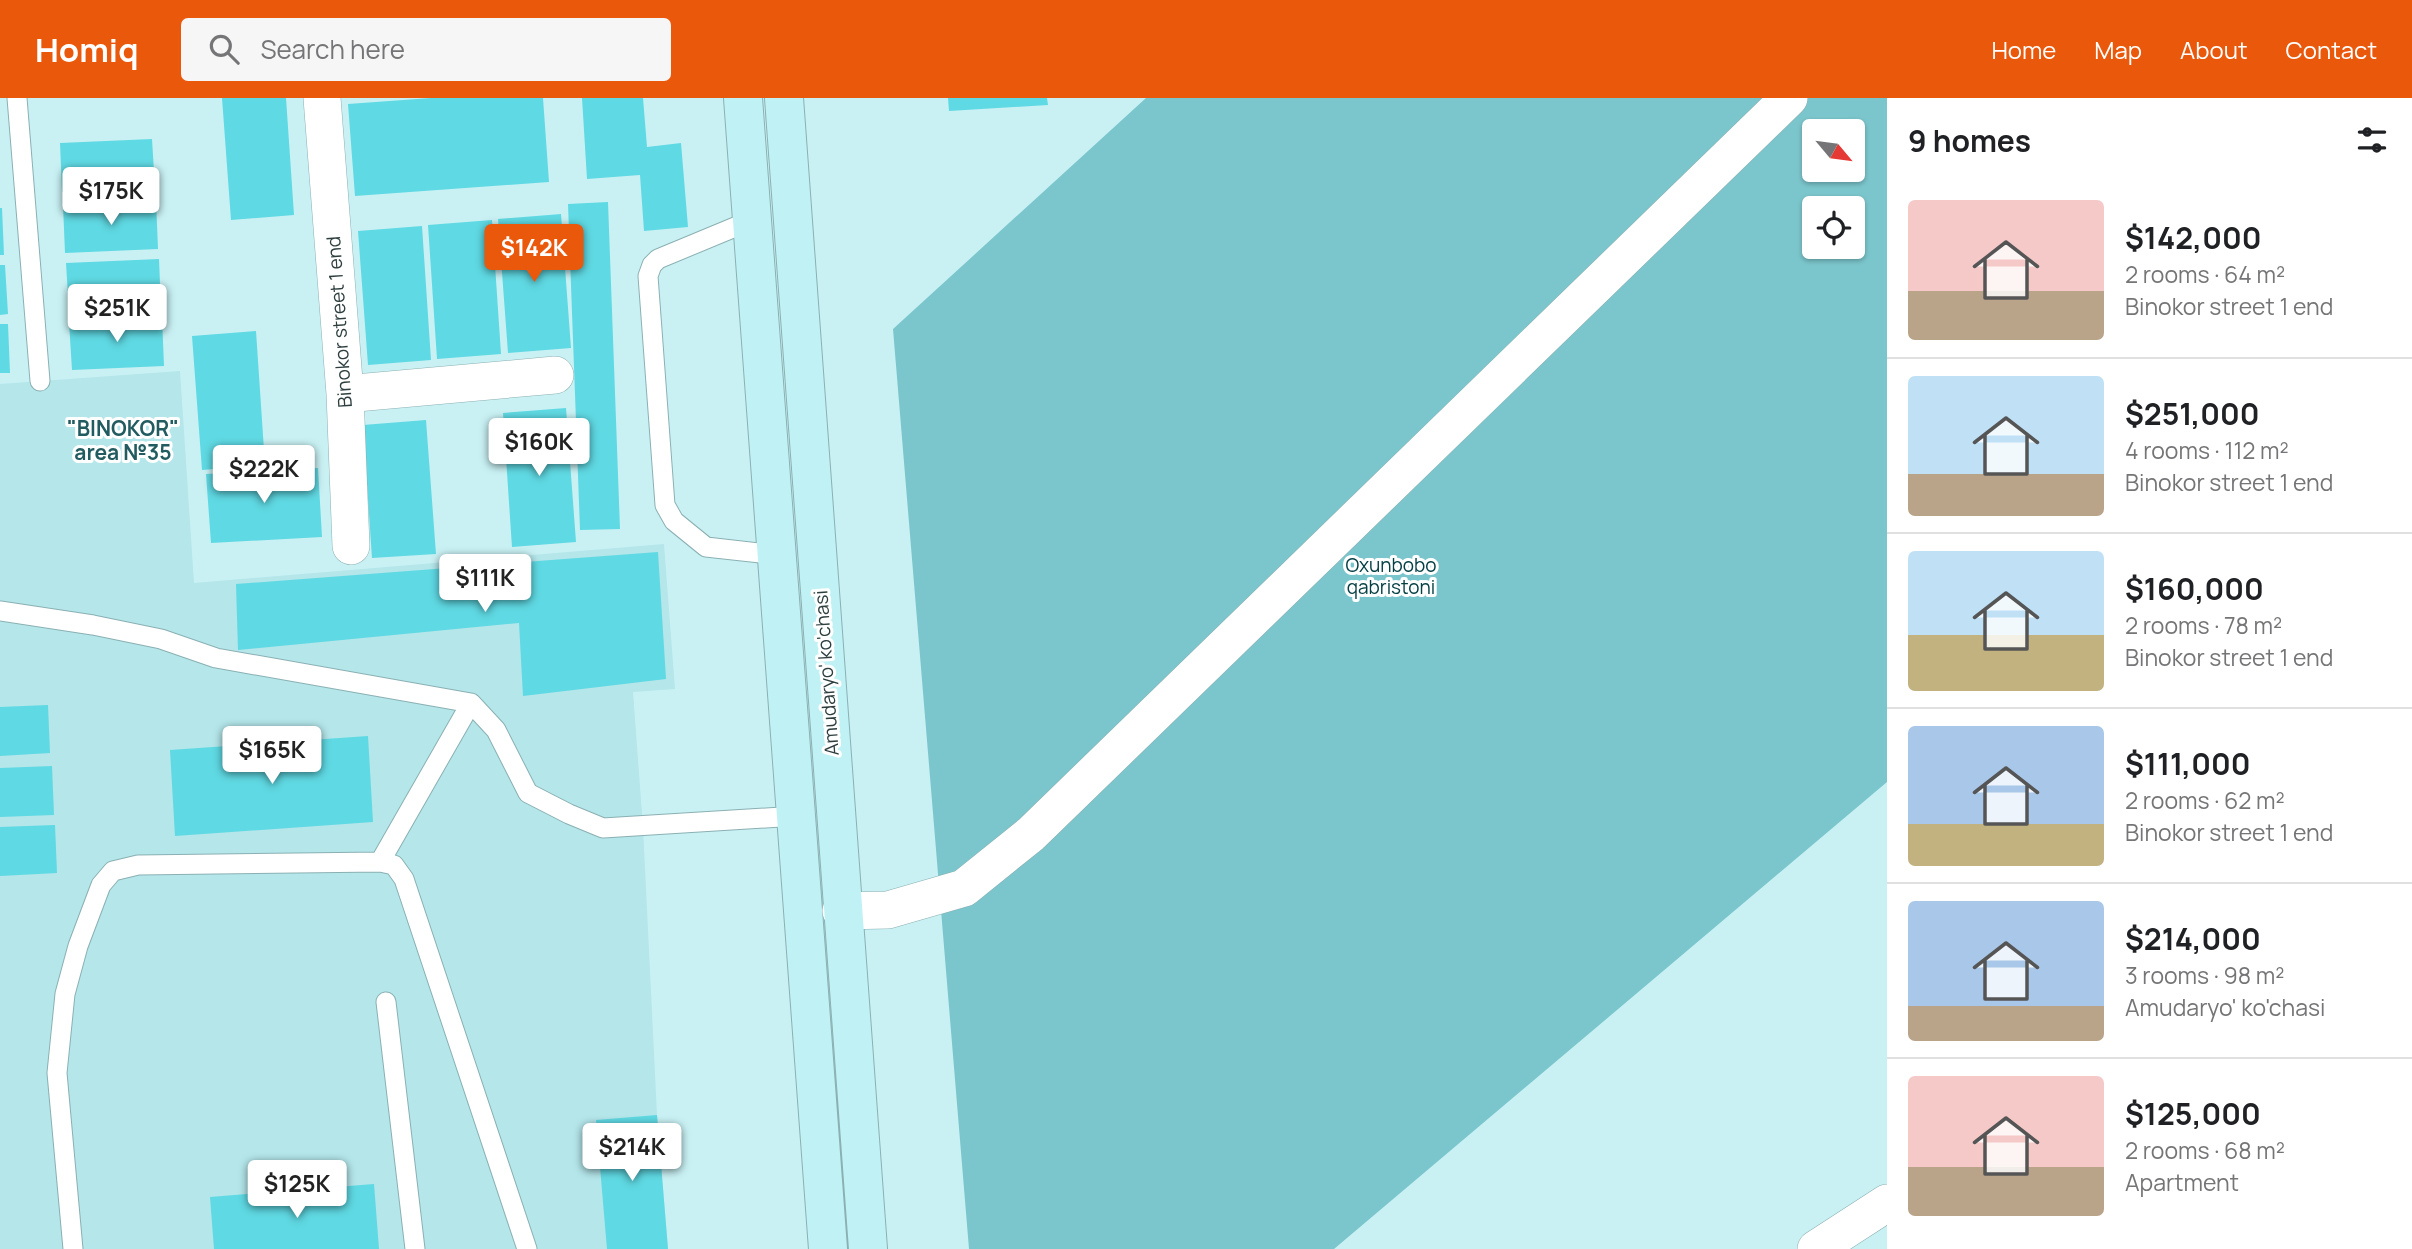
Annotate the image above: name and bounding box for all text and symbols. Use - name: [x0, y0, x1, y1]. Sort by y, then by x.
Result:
- search box: [181, 18, 671, 81]
- text: Homiq: [35, 27, 139, 72]
- icon: search: [205, 30, 243, 68]
- text: Search here: [261, 31, 405, 67]
- text: Home: [1991, 33, 2056, 66]
- text: Map: [2094, 33, 2142, 66]
- text: About: [2180, 33, 2248, 66]
- text: Contact: [2286, 33, 2377, 66]
- north arrow: [1802, 119, 1866, 182]
- map controls: [1802, 119, 1865, 259]
- text: 9 homes: [1908, 120, 2031, 161]
- icon: filters: [2353, 121, 2391, 159]
- pin: $175K: [62, 167, 160, 227]
- text: $175K: [78, 174, 144, 206]
- button: locate: [1802, 196, 1865, 259]
- text: $142,000: [2125, 217, 2261, 258]
- pin: $142K: [485, 225, 583, 284]
- icon: home: [1964, 228, 2048, 312]
- text: $142K: [500, 231, 568, 263]
- street label: Binokor street 1 end: [320, 235, 358, 409]
- text: 2 rooms · 64 m²: [2125, 258, 2285, 290]
- pin: $251K: [68, 285, 166, 344]
- text: Binokor street 1 end: [2125, 290, 2333, 322]
- text: $251K: [84, 291, 150, 323]
- text: $251,000: [2125, 393, 2260, 434]
- icon: home: [1964, 404, 2048, 488]
- district label: "BINOKOR" area №35: [67, 414, 179, 466]
- pin: $160K: [490, 418, 588, 478]
- text: $160K: [505, 425, 573, 457]
- text: 4 rooms · 112 m²: [2125, 434, 2289, 466]
- pin: $222K: [215, 446, 313, 505]
- text: $222K: [229, 452, 299, 484]
- text: Binokor street 1 end: [2125, 466, 2333, 498]
- park label: Oxunbobo qabristoni: [1346, 552, 1436, 600]
- pin: $111K: [436, 554, 534, 614]
- text: $111K: [455, 561, 515, 593]
- text: $160,000: [2125, 568, 2264, 609]
- icon: home: [1964, 579, 2048, 663]
- street label: Amudaryo' ko'chasi: [807, 590, 845, 756]
- text: 2 rooms · 78 m²: [2125, 609, 2282, 641]
- text: Binokor street 1 end: [2125, 641, 2333, 673]
- pin: $165K: [223, 726, 321, 786]
- text: $165K: [238, 733, 306, 765]
- text: $111,000: [2125, 743, 2250, 784]
- icon: home: [1964, 754, 2048, 838]
- text: 2 rooms · 62 m²: [2125, 784, 2285, 816]
- text: Binokor street 1 end: [2125, 816, 2333, 848]
- text: $214,000: [2125, 918, 2261, 959]
- icon: home: [1964, 929, 2048, 1013]
- text: 3 rooms · 98 m²: [2125, 959, 2285, 991]
- text: Amudaryo' ko'chasi: [2125, 991, 2325, 1023]
- text: $125,000: [2125, 1093, 2261, 1134]
- icon: home: [1964, 1104, 2048, 1188]
- pin: $214K: [583, 1124, 681, 1183]
- text: $214K: [598, 1130, 666, 1162]
- text: 2 rooms · 68 m²: [2125, 1134, 2285, 1166]
- pin: $125K: [248, 1160, 346, 1220]
- text: Apartment: [2125, 1166, 2239, 1198]
- text: $125K: [264, 1167, 330, 1199]

